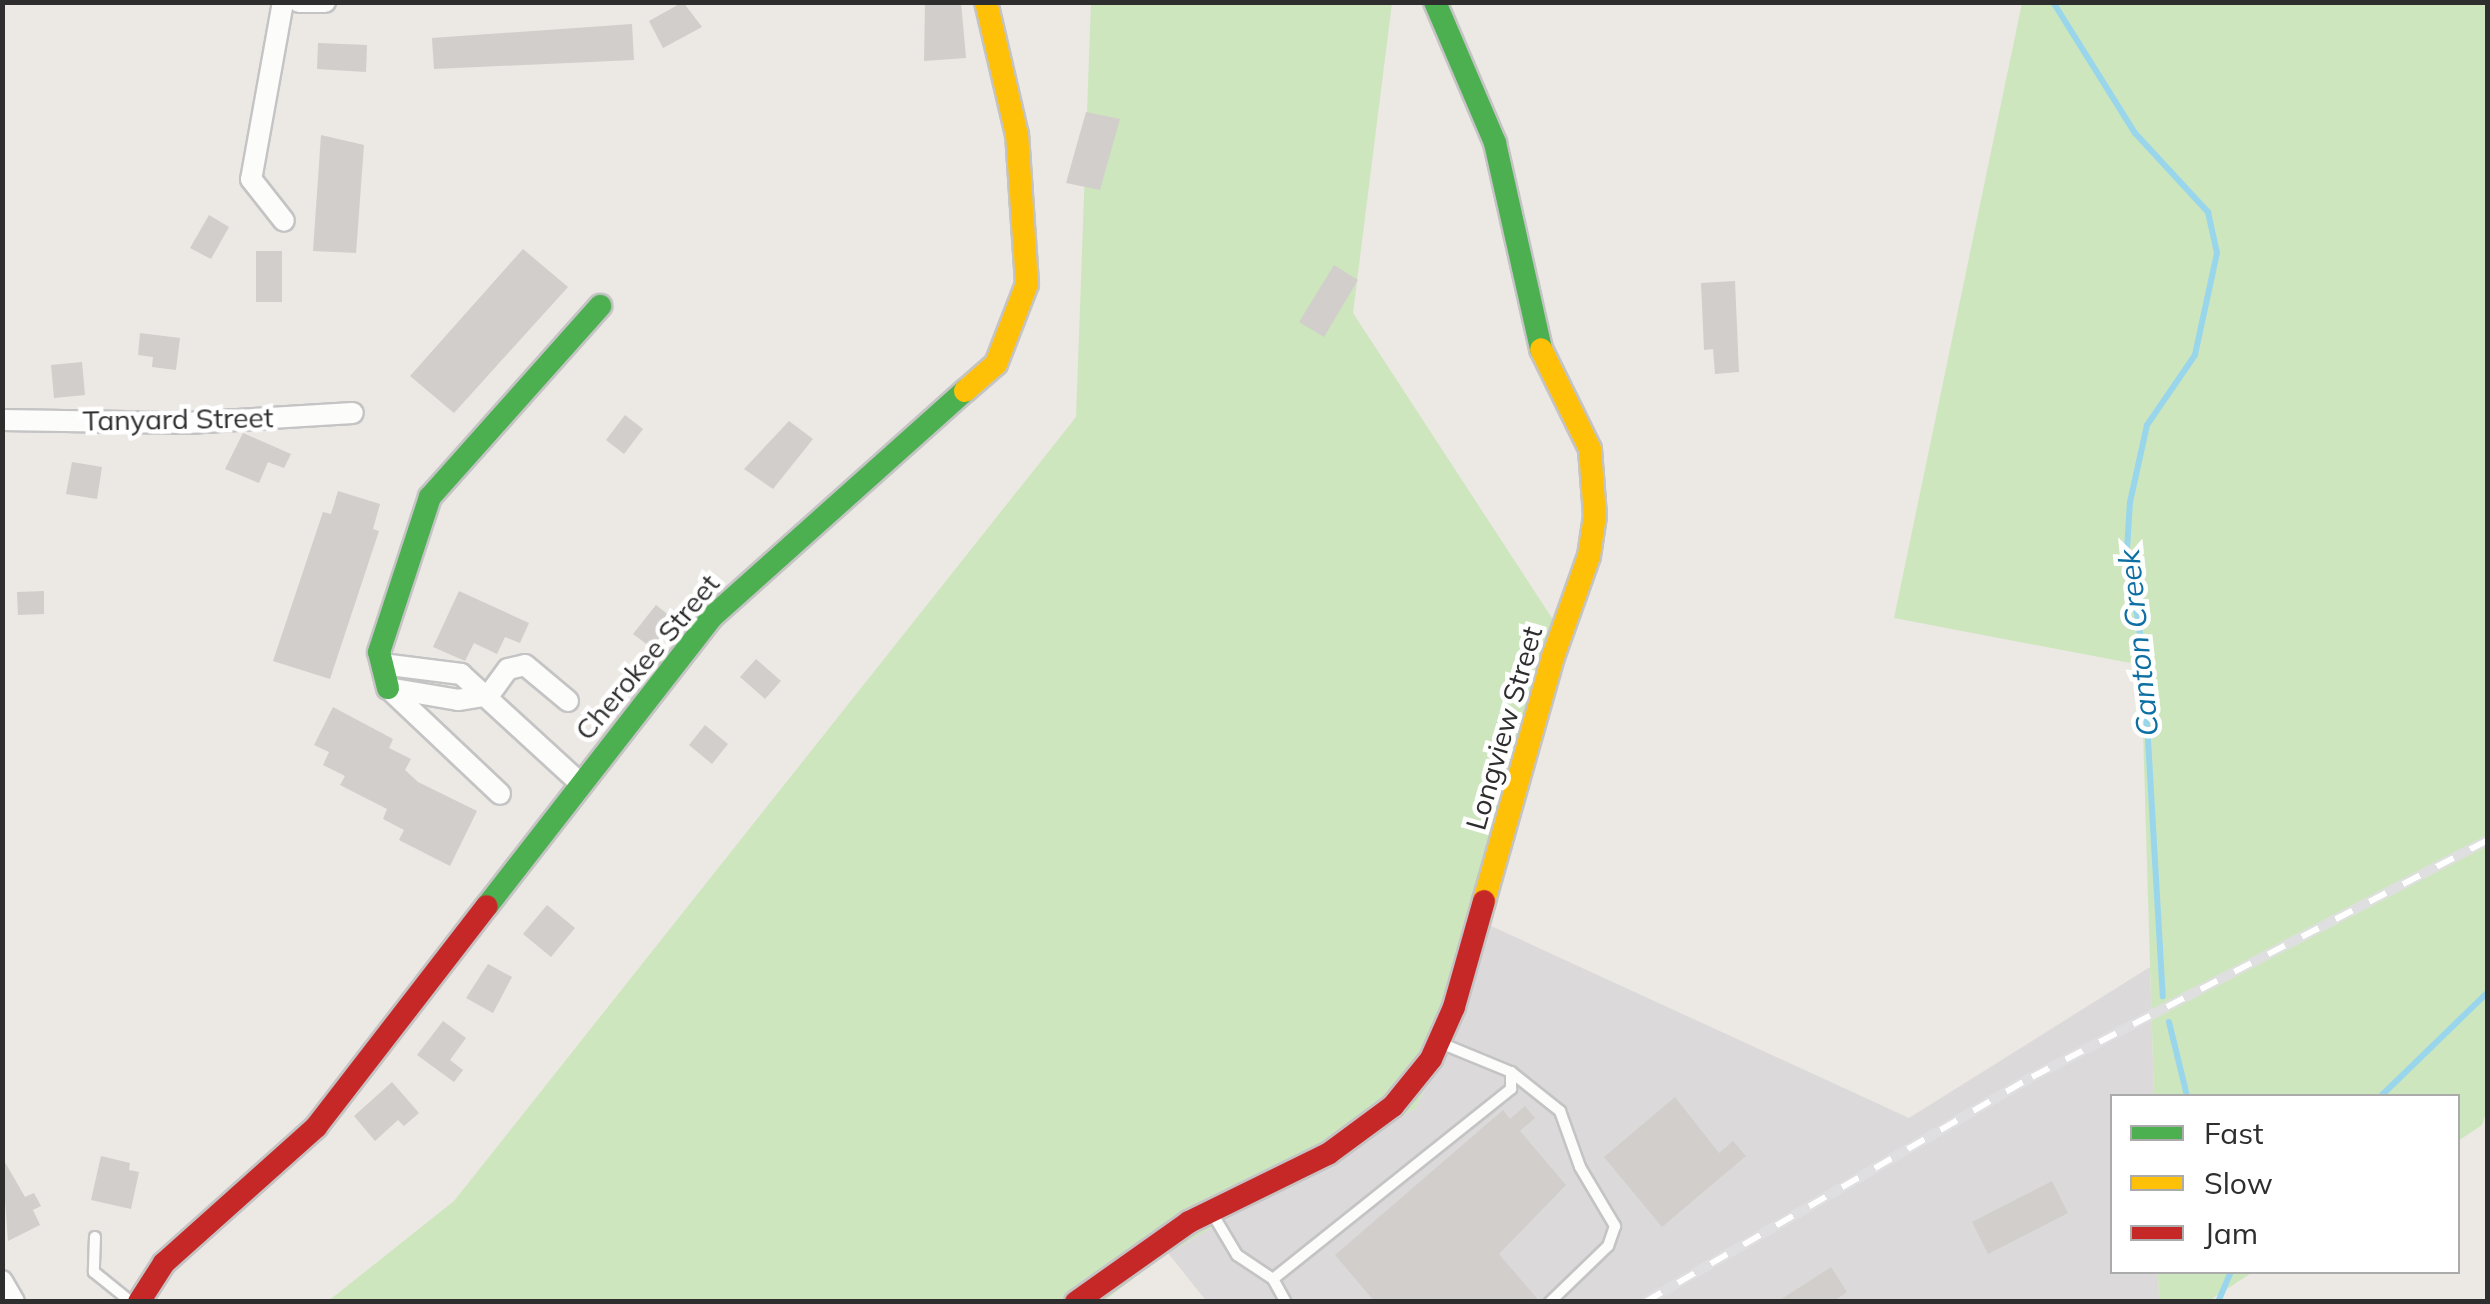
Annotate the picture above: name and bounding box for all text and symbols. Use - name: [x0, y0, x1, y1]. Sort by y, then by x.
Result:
- street label: Tanyard Street: [82, 401, 274, 437]
- water label: Canton Creek: [2110, 548, 2166, 738]
- street label: Cherokee Street: [568, 567, 726, 747]
- street label: Longview Street: [1459, 622, 1549, 834]
- legend: [2110, 1094, 2460, 1274]
- text: Fast: [2204, 1114, 2264, 1152]
- text: Slow: [2204, 1164, 2273, 1202]
- text: Jam: [2204, 1214, 2258, 1252]

